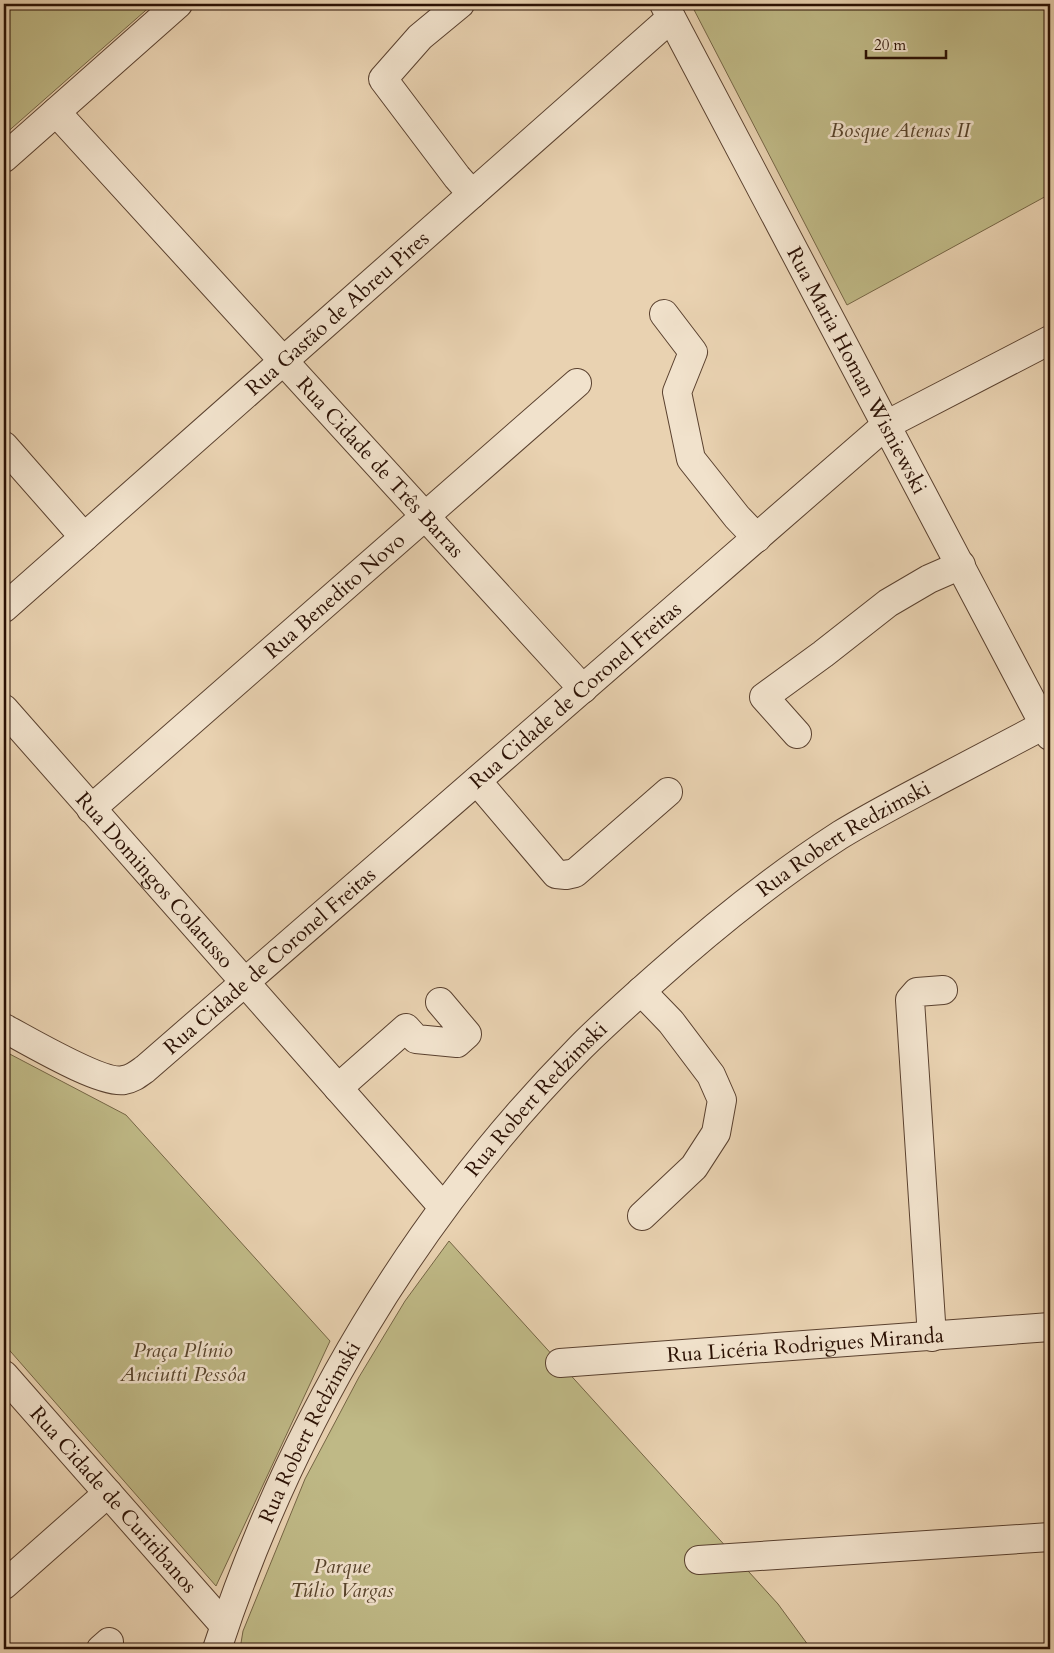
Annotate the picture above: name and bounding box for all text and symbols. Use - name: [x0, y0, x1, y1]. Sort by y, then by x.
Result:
- scale bar: [866, 28, 946, 60]
- text: 20 m: [874, 35, 906, 55]
- park label: Bosque Atenas II: [830, 116, 972, 145]
- street label: Rua Gastão de Abreu Pires: [239, 224, 435, 402]
- street label: Rua Maria Homan Wisniewski: [780, 241, 934, 499]
- street label: Rua Cidade de Três Barras: [290, 370, 471, 564]
- street label: Rua Benedito Novo: [258, 526, 411, 665]
- street label: Rua Cidade de Coronel Freitas: [463, 595, 688, 795]
- street label: Rua Robert Redzimski: [750, 773, 935, 904]
- street label: Rua Domingos Colatusso: [69, 786, 240, 974]
- street label: Rua Cidade de Coronel Freitas: [157, 860, 382, 1061]
- street label: Rua Robert Redzimski: [458, 1015, 613, 1183]
- street label: Rua Licéria Rodrigues Miranda: [666, 1320, 945, 1370]
- park label: Praça Plínio Anciutti Pessôa: [119, 1336, 246, 1389]
- street label: Rua Robert Redzimski: [252, 1336, 367, 1528]
- street label: Rua Cidade de Curitibanos: [23, 1400, 204, 1599]
- park label: Parque Túlio Vargas: [290, 1552, 394, 1605]

